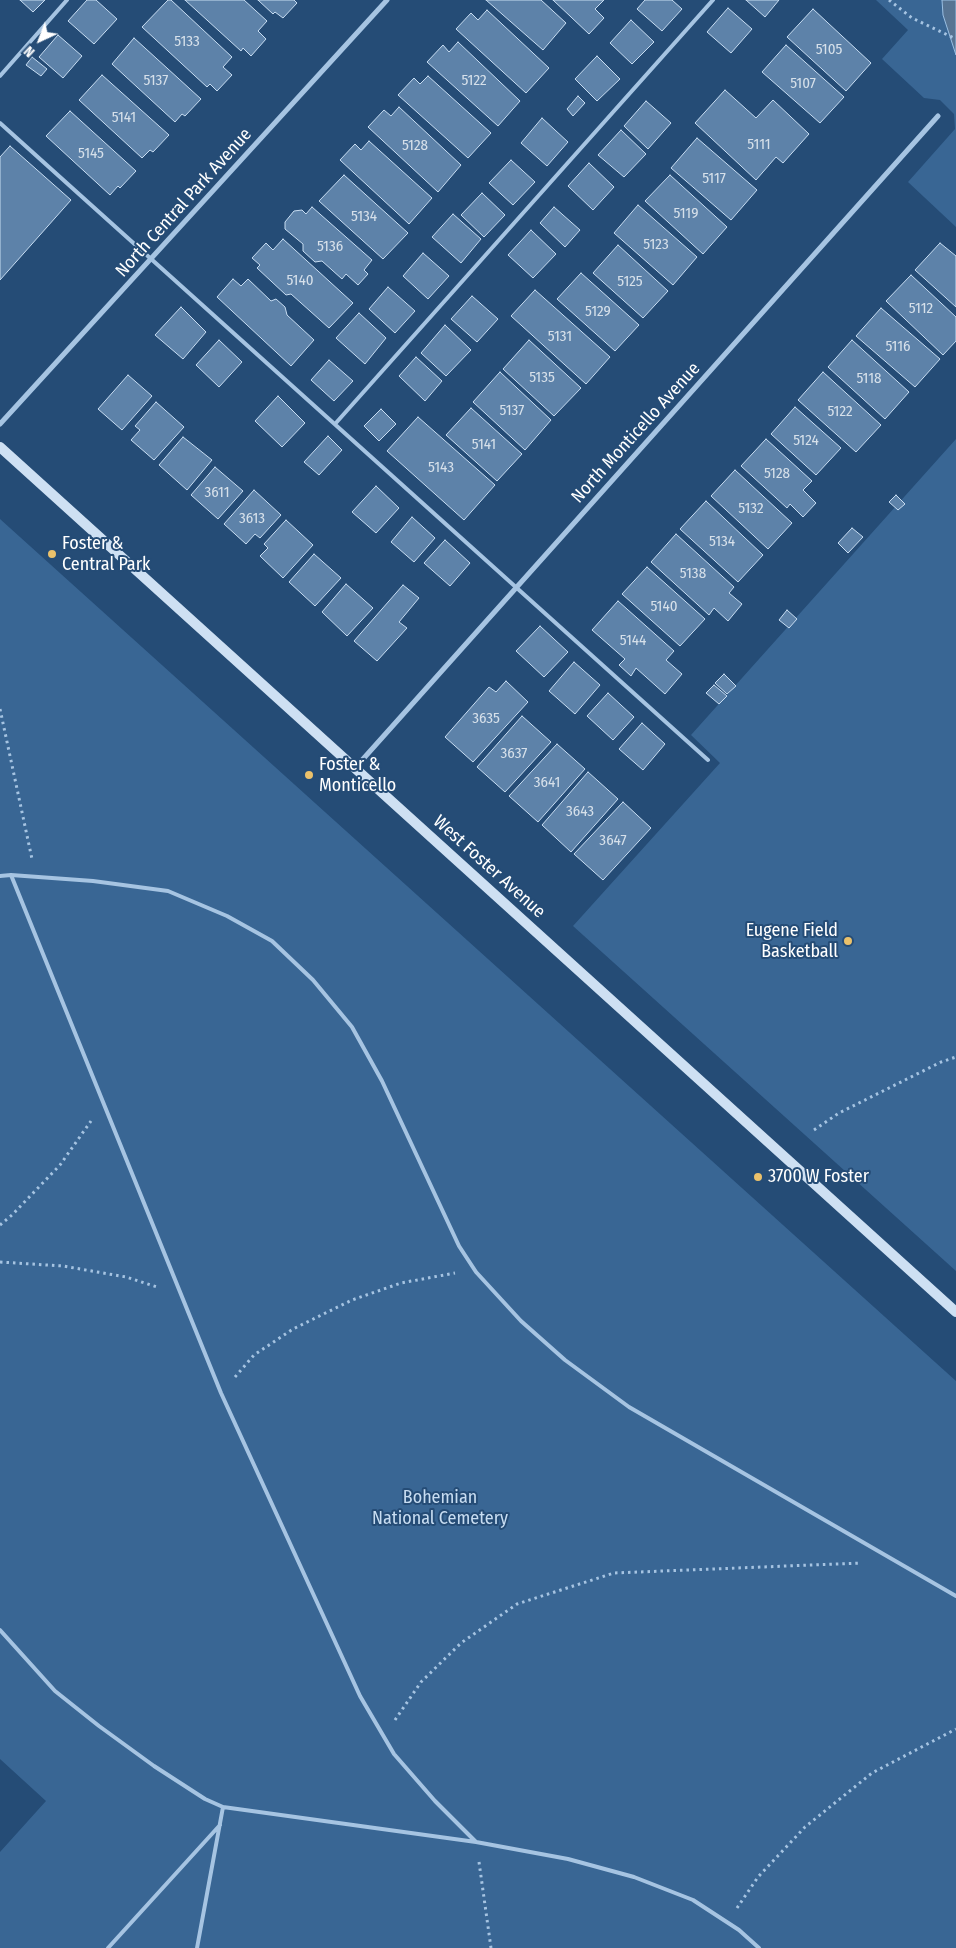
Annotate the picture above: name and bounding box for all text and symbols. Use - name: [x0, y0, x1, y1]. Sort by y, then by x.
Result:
- north arrow: [15, 15, 65, 65]
- house number: 5133: [174, 33, 200, 51]
- house number: 5105: [816, 41, 842, 59]
- text: N: [21, 42, 38, 60]
- house number: 5137: [144, 72, 168, 90]
- house number: 5122: [461, 72, 487, 90]
- house number: 5107: [790, 75, 816, 93]
- house number: 5141: [112, 109, 136, 127]
- street label: North Central Park Avenue: [111, 124, 257, 282]
- house number: 5111: [747, 136, 771, 154]
- house number: 5128: [402, 137, 428, 155]
- house number: 5145: [78, 145, 104, 163]
- house number: 5117: [702, 170, 726, 188]
- house number: 5119: [674, 205, 698, 223]
- house number: 5134: [351, 208, 377, 226]
- house number: 5123: [643, 236, 669, 254]
- house number: 5136: [317, 238, 343, 256]
- house number: 5140: [286, 272, 314, 290]
- house number: 5125: [617, 273, 643, 291]
- house number: 5112: [909, 300, 933, 318]
- house number: 5129: [585, 303, 611, 321]
- house number: 5131: [548, 328, 572, 346]
- house number: 5116: [885, 338, 911, 356]
- street label: North Monticello Avenue: [567, 358, 705, 508]
- house number: 5135: [529, 369, 555, 387]
- house number: 5118: [856, 370, 882, 388]
- house number: 5137: [500, 402, 524, 420]
- house number: 5122: [827, 403, 853, 421]
- house number: 5124: [793, 432, 819, 450]
- house number: 5141: [472, 436, 496, 454]
- house number: 5143: [428, 459, 454, 477]
- house number: 5128: [764, 465, 790, 483]
- house number: 3611: [204, 484, 230, 502]
- house number: 5132: [738, 500, 764, 518]
- house number: 3613: [239, 510, 265, 528]
- place label: Foster & Central Park: [62, 533, 150, 576]
- house number: 5134: [709, 533, 735, 551]
- marker: Foster & Central Park: [46, 548, 58, 560]
- house number: 5138: [680, 565, 706, 583]
- house number: 5140: [650, 598, 678, 616]
- house number: 5144: [620, 632, 646, 650]
- house number: 3635: [472, 710, 500, 728]
- house number: 3637: [501, 745, 527, 763]
- place label: Foster & Monticello: [319, 754, 396, 796]
- marker: Foster & Monticello: [303, 769, 315, 781]
- house number: 3641: [534, 774, 560, 792]
- house number: 3643: [566, 803, 594, 821]
- street label: West Foster Avenue: [428, 811, 550, 923]
- house number: 3647: [599, 832, 627, 850]
- place label: Eugene Field Basketball: [746, 920, 838, 962]
- marker: Eugene Field Basketball: [842, 935, 854, 947]
- place label: 3700 W Foster: [768, 1166, 869, 1188]
- marker: 3700 W Foster: [752, 1171, 764, 1183]
- park label: Bohemian National Cemetery: [372, 1487, 508, 1530]

